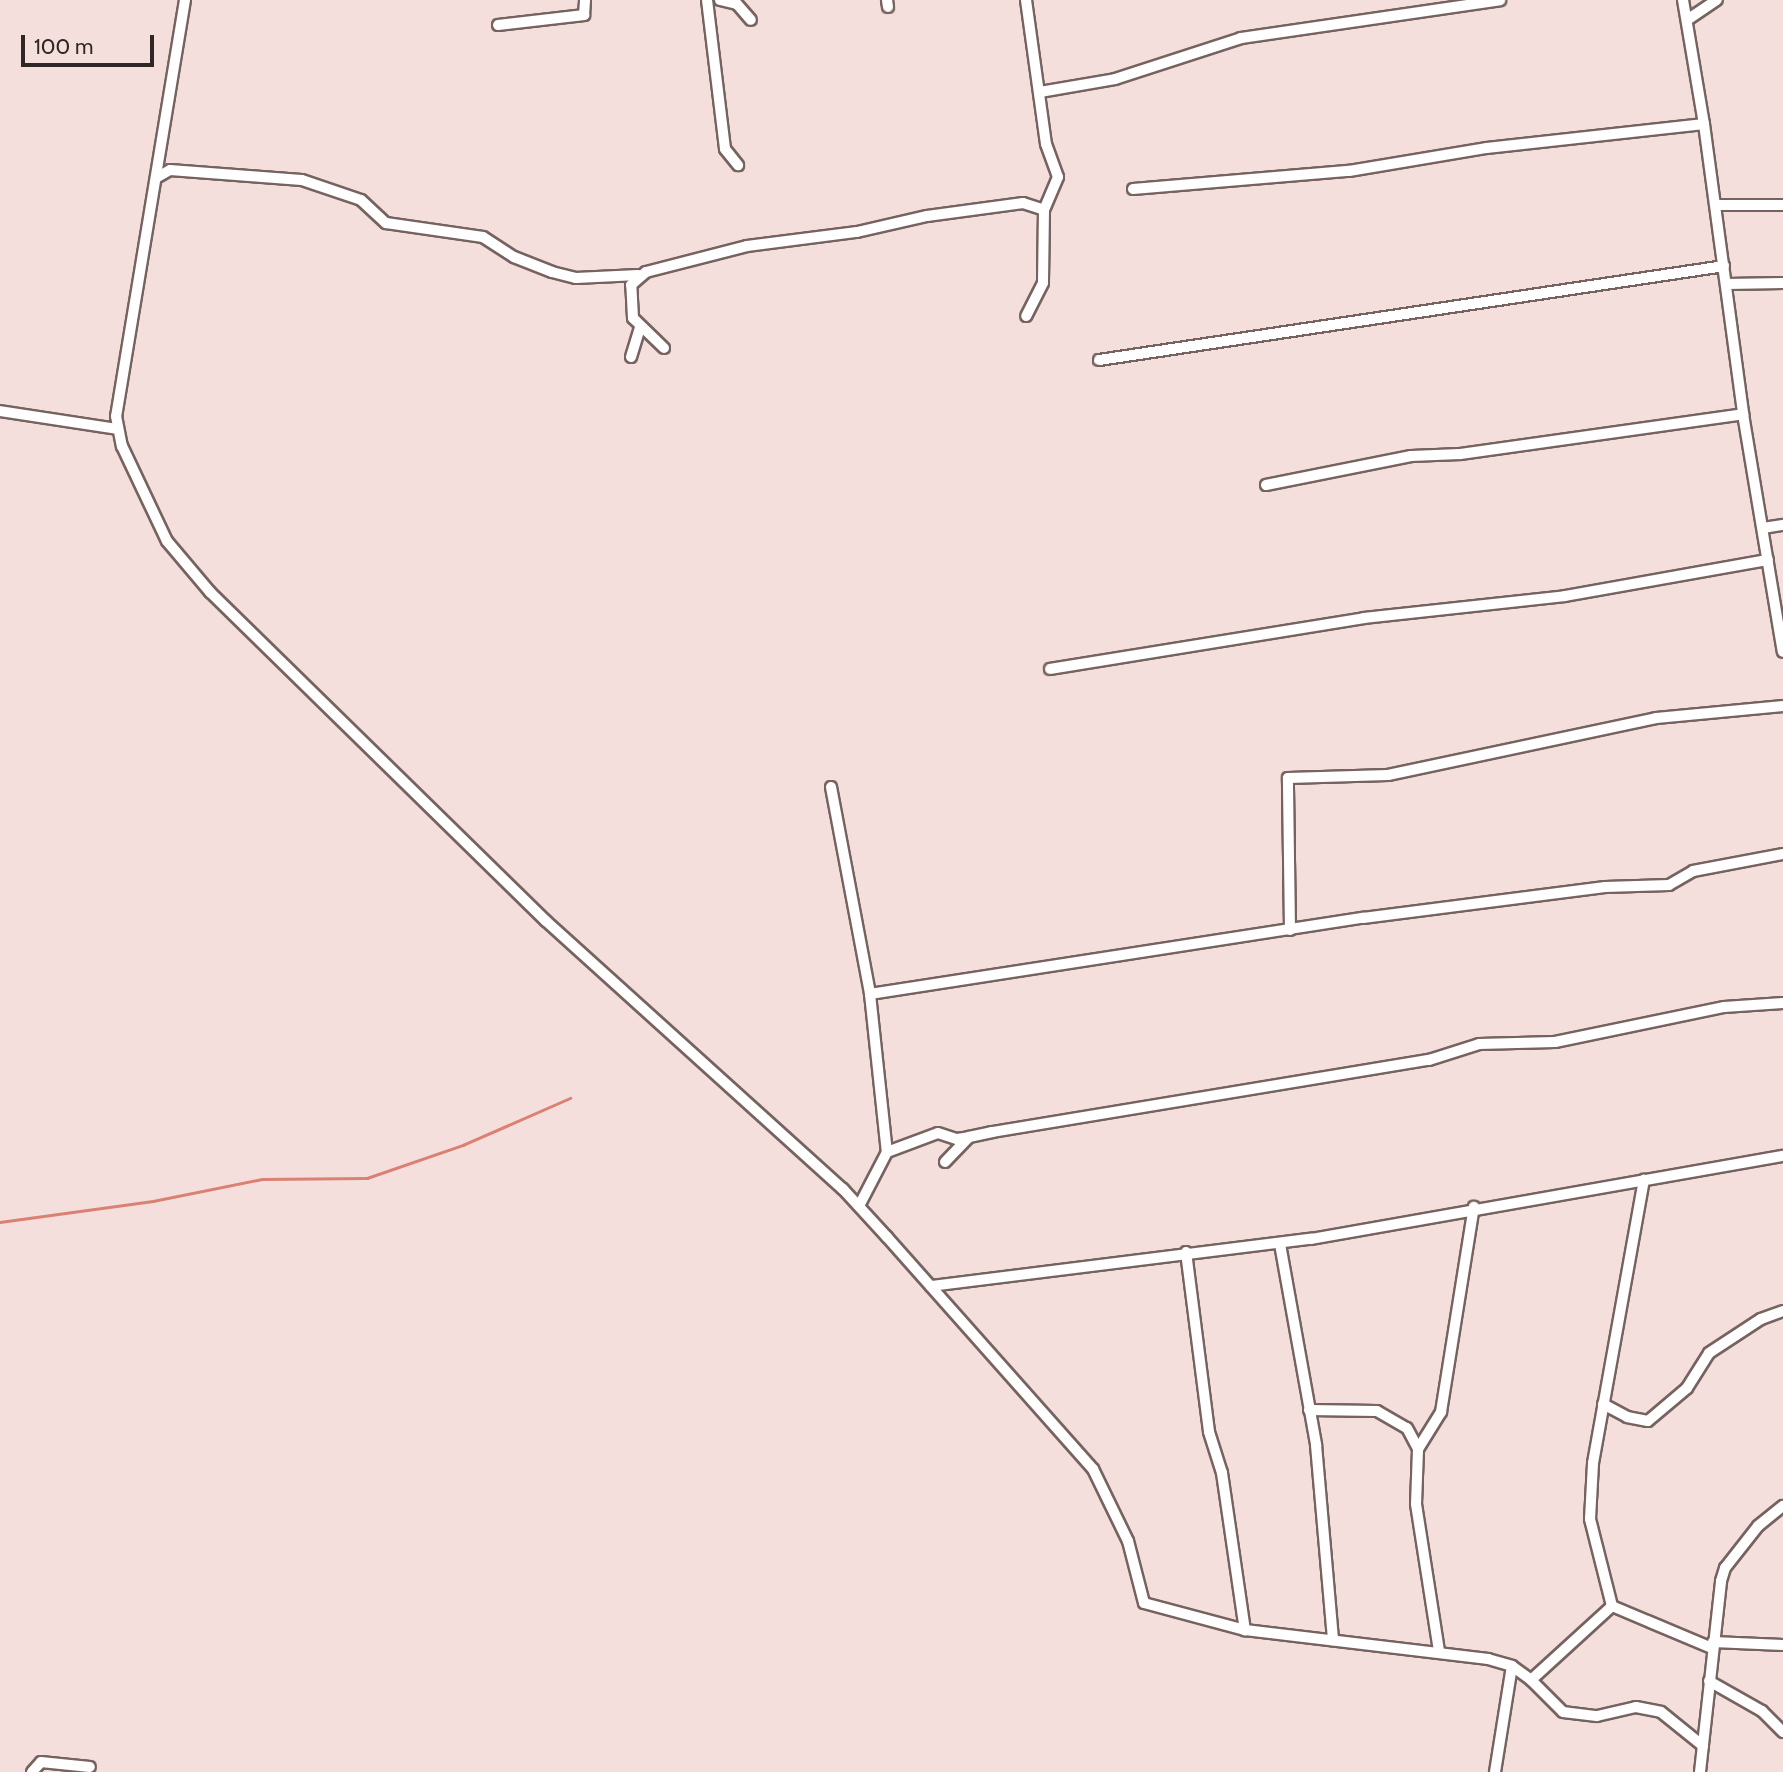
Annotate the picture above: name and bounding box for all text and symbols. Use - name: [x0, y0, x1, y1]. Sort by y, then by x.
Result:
- scale bar: [24, 21, 158, 65]
- text: 100 m: [34, 34, 93, 59]

